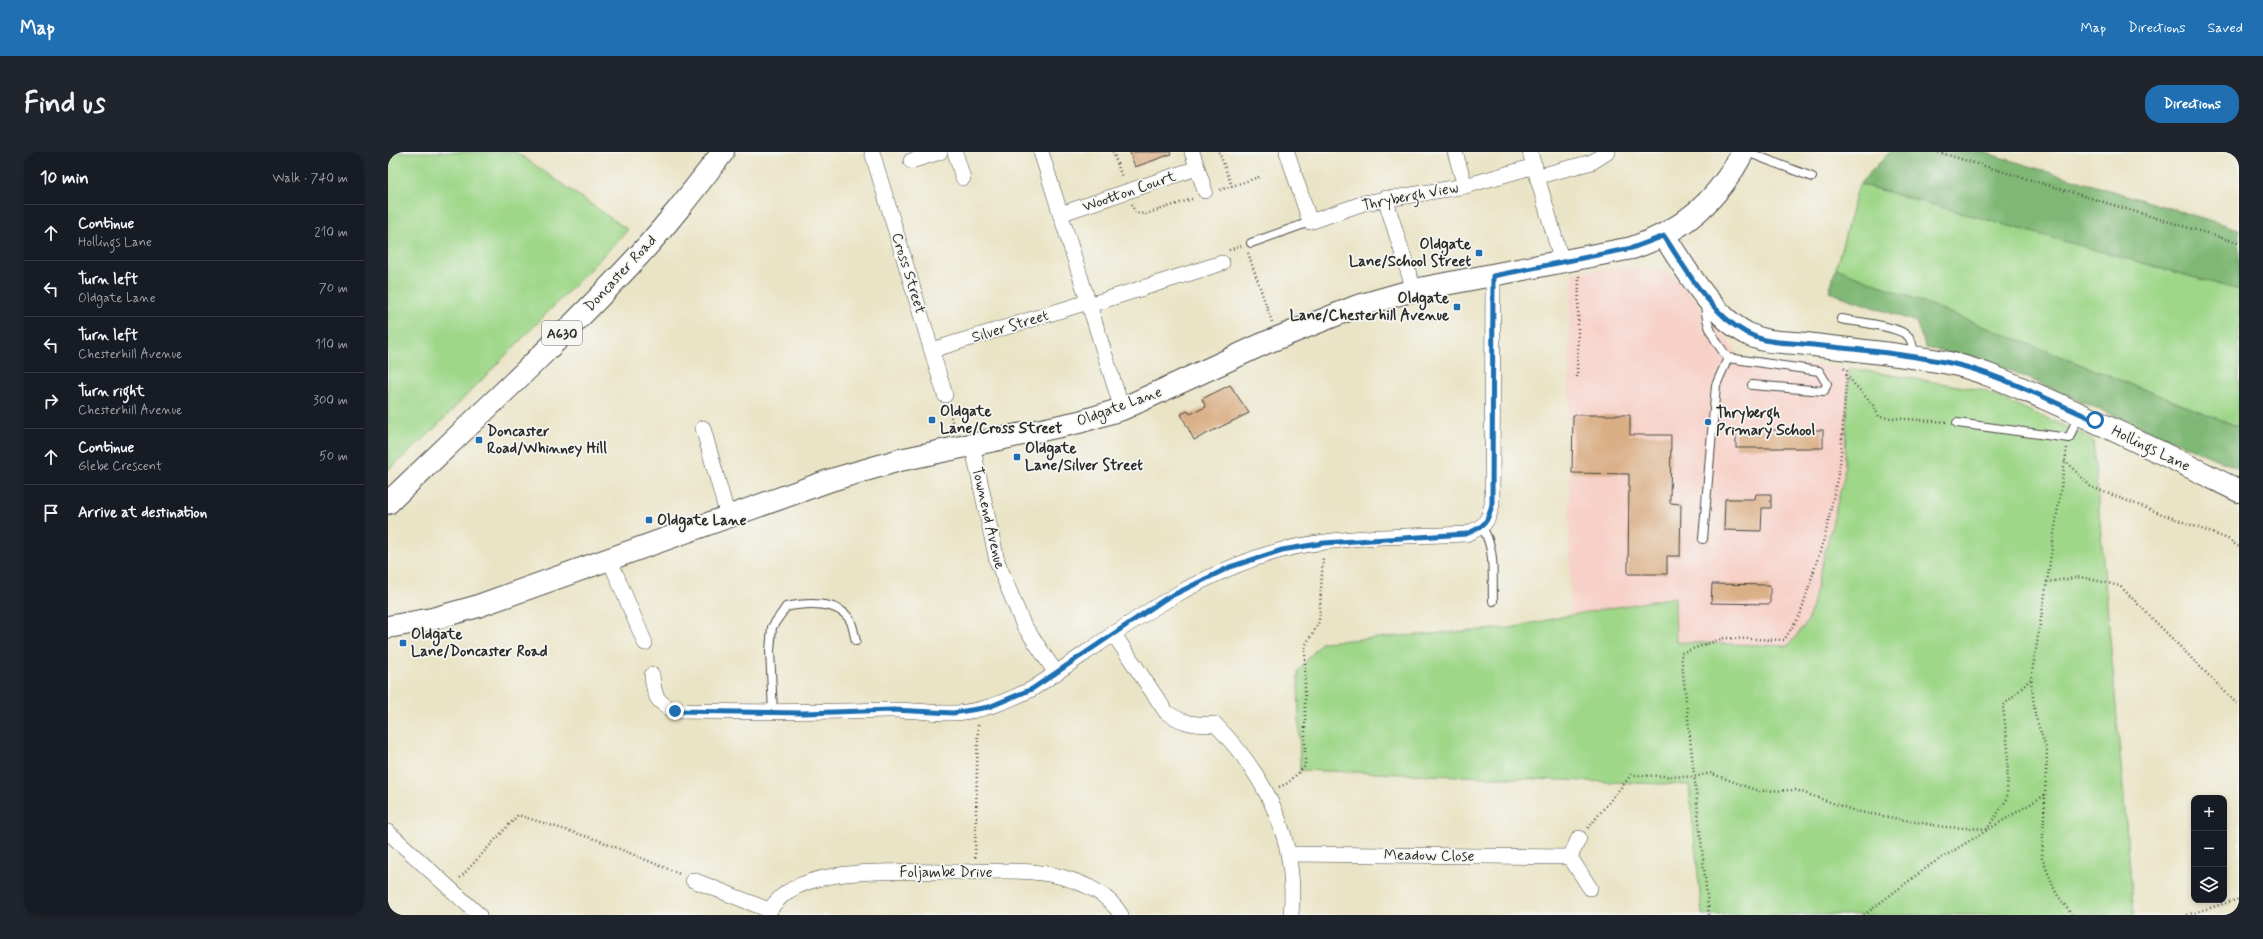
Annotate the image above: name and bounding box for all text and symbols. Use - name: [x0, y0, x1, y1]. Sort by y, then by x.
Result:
- text: Map: [20, 16, 55, 41]
- text: Map: [2080, 19, 2106, 37]
- text: Directions: [2128, 19, 2186, 37]
- text: Saved: [2208, 19, 2243, 37]
- button: Directions: [2145, 85, 2239, 123]
- text: Find us: [24, 86, 105, 123]
- text: 10 min: [40, 167, 89, 189]
- street label: Wootton Court: [1080, 167, 1179, 217]
- text: Walk · 740 m: [272, 170, 348, 187]
- street label: Thrybergh View: [1360, 178, 1460, 217]
- text: Continue: [78, 214, 134, 234]
- icon: ahead: [40, 222, 62, 244]
- text: 210 m: [314, 224, 348, 241]
- street label: Cross Street: [886, 230, 930, 316]
- street label: Doncaster Road: [580, 231, 661, 316]
- text: Hollings Lane: [78, 234, 152, 251]
- place label: Oldgate Lane/School Street: [1349, 235, 1471, 272]
- marker: Oldgate Lane/School Street: [1474, 248, 1484, 258]
- text: Turn left: [78, 270, 138, 290]
- icon: left: [40, 278, 62, 300]
- text: 70 m: [319, 280, 348, 297]
- place label: Oldgate Lane/Chesterhill Avenue: [1290, 289, 1449, 326]
- text: Oldgate Lane: [78, 290, 156, 307]
- marker: Oldgate Lane/Chesterhill Avenue: [1452, 302, 1462, 312]
- street label: Silver Street: [970, 306, 1051, 348]
- road number: A630: [542, 321, 582, 345]
- text: Turn left: [78, 326, 138, 346]
- icon: left: [40, 334, 62, 356]
- text: 110 m: [315, 336, 348, 353]
- text: Chesterhill Avenue: [78, 346, 182, 363]
- text: Turn right: [78, 382, 145, 402]
- street label: Oldgate Lane: [1074, 382, 1165, 433]
- icon: right: [40, 390, 62, 412]
- text: 300 m: [313, 392, 348, 409]
- text: Chesterhill Avenue: [78, 402, 182, 419]
- place label: Oldgate Lane/Cross Street: [940, 402, 1062, 439]
- place label: Thrybergh Primary School: [1716, 404, 1815, 441]
- route start: [2086, 411, 2104, 429]
- marker: Oldgate Lane/Cross Street: [927, 415, 937, 425]
- marker: Thrybergh Primary School: [1703, 417, 1713, 427]
- street label: Hollings Lane: [2107, 421, 2193, 478]
- place label: Doncaster Road/Whinney Hill: [487, 422, 607, 459]
- marker: Doncaster Road/Whinney Hill: [474, 435, 484, 445]
- text: Continue: [78, 438, 134, 458]
- place label: Oldgate Lane/Silver Street: [1025, 439, 1143, 476]
- icon: ahead: [40, 446, 62, 468]
- text: 50 m: [319, 448, 348, 465]
- marker: Oldgate Lane/Silver Street: [1012, 452, 1022, 462]
- text: Glebe Crescent: [78, 458, 162, 475]
- street label: Townend Avenue: [967, 465, 1010, 571]
- icon: arrive: [40, 502, 62, 524]
- text: Arrive at destination: [78, 503, 207, 523]
- place label: Oldgate Lane: [657, 511, 747, 533]
- marker: Oldgate Lane: [644, 515, 654, 525]
- place label: Oldgate Lane/Doncaster Road: [411, 625, 548, 662]
- marker: Oldgate Lane/Doncaster Road: [398, 638, 408, 648]
- route end: [666, 702, 684, 720]
- map controls: [2191, 795, 2227, 903]
- button: +: [2191, 795, 2227, 831]
- button: −: [2191, 831, 2227, 867]
- street label: Meadow Close: [1384, 845, 1475, 867]
- street label: Foljambe Drive: [899, 863, 993, 883]
- button: layers: [2191, 867, 2227, 903]

